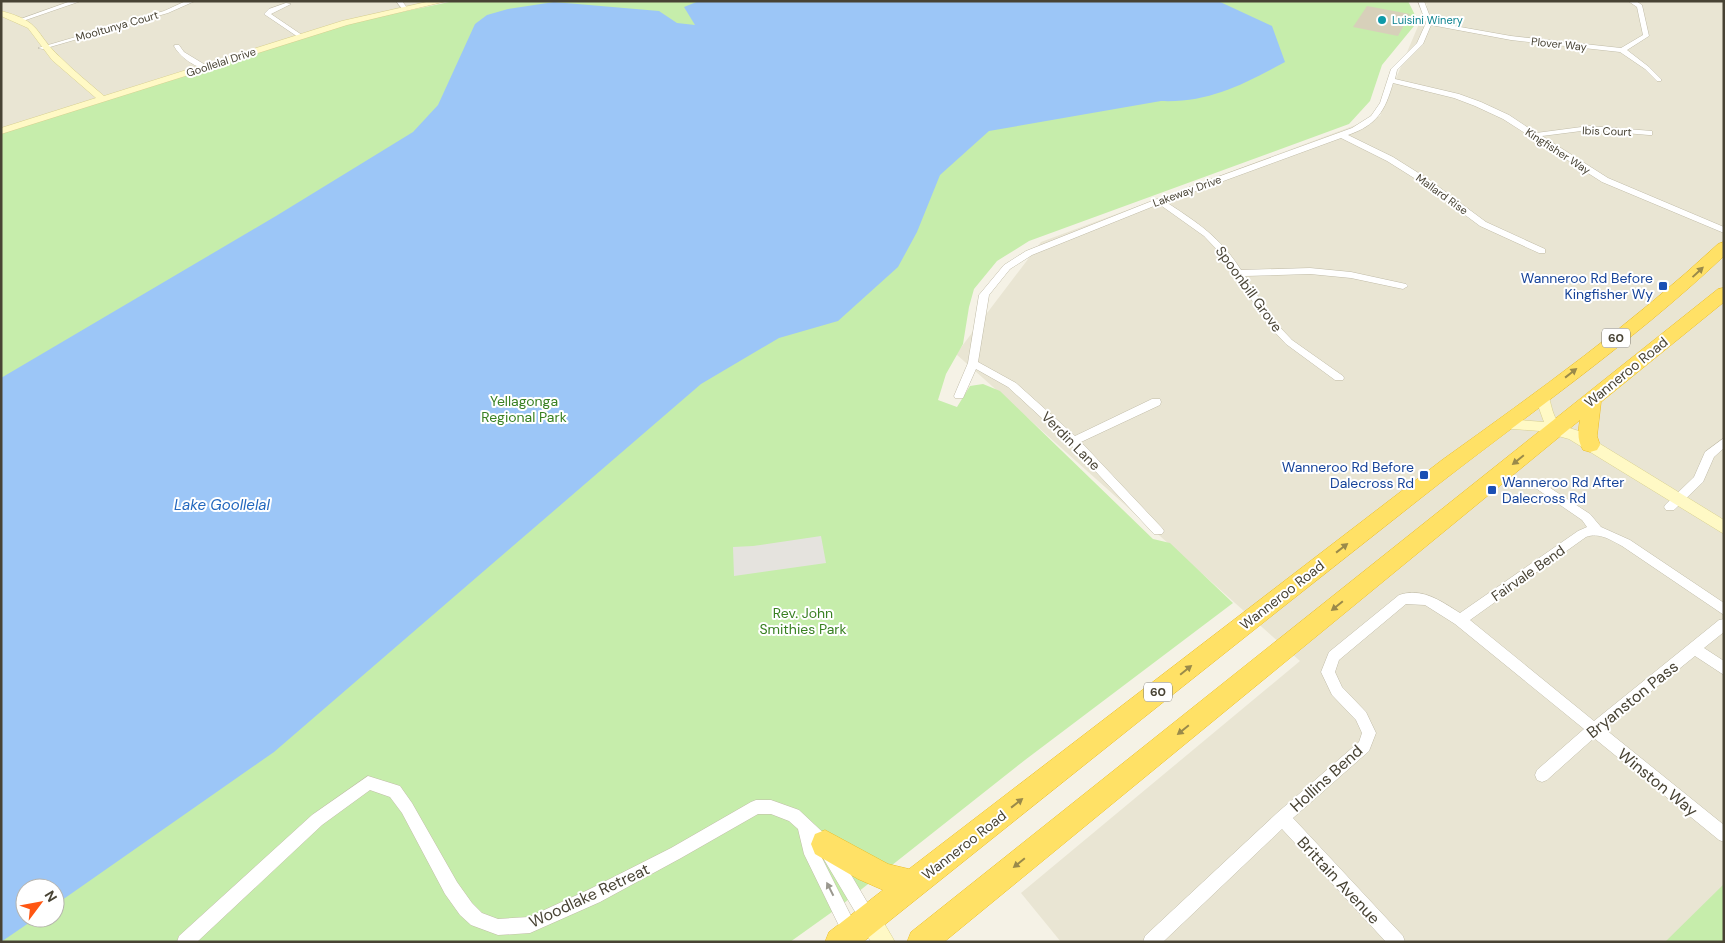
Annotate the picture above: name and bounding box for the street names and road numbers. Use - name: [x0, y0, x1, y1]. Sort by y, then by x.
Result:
- street label: Mooltunya Court: [74, 8, 160, 44]
- street label: Plover Way: [1530, 34, 1588, 54]
- street label: Goollelal Drive: [184, 44, 258, 80]
- street label: Ibis Court: [1582, 123, 1632, 139]
- street label: Kingfisher Way: [1523, 125, 1593, 177]
- street label: Mallard Rise: [1413, 170, 1471, 218]
- street label: Lakeway Drive: [1151, 172, 1223, 210]
- street label: Spoonbill Grove: [1212, 242, 1286, 336]
- road number: 60: [1602, 328, 1630, 348]
- street label: Wanneroo Road: [1581, 333, 1671, 411]
- street label: Verdin Lane: [1038, 408, 1104, 474]
- street label: Fairvale Bend: [1488, 541, 1568, 605]
- street label: Wanneroo Road: [1236, 556, 1328, 634]
- street label: Bryanston Pass: [1582, 656, 1683, 743]
- road number: 60: [1144, 682, 1172, 702]
- street label: Hollins Bend: [1286, 740, 1367, 817]
- street label: Winston Way: [1613, 744, 1702, 821]
- street label: Wanneroo Road: [918, 806, 1010, 884]
- street label: Brittain Avenue: [1293, 832, 1385, 929]
- street label: Woodlake Retreat: [526, 858, 653, 933]

